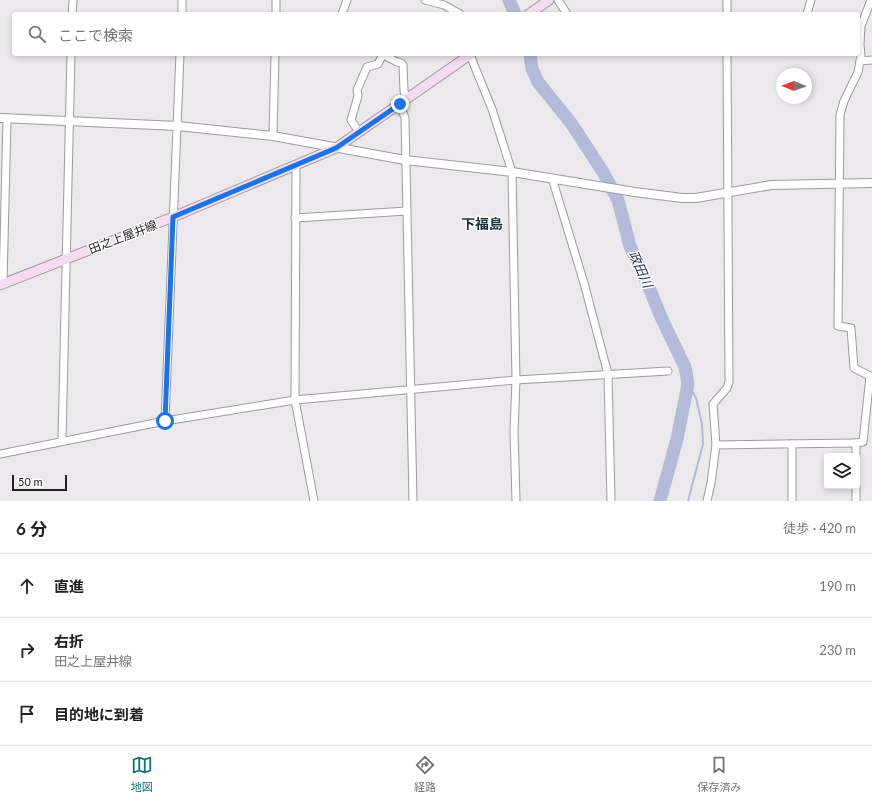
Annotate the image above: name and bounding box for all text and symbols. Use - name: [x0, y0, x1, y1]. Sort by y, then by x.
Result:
- search box: [12, 12, 860, 56]
- icon: search: [26, 23, 48, 45]
- text: ここで検索: [58, 26, 133, 44]
- north arrow: [776, 68, 812, 104]
- route end: [391, 95, 409, 113]
- district label: 下福島: [461, 215, 503, 232]
- street label: 田之上屋井線: [87, 217, 159, 256]
- water label: 政田川: [626, 248, 657, 292]
- route start: [156, 412, 174, 430]
- map controls: [824, 453, 860, 489]
- button: layers: [824, 453, 860, 489]
- scale bar: [12, 473, 67, 492]
- text: 50 m: [18, 475, 43, 488]
- text: 6 分: [16, 518, 47, 539]
- text: 徒歩 · 420 m: [783, 520, 856, 536]
- icon: ahead: [16, 575, 38, 597]
- text: 直進: [54, 577, 84, 595]
- text: 190 m: [819, 578, 856, 594]
- text: 右折: [54, 632, 84, 650]
- icon: right: [16, 639, 38, 661]
- text: 230 m: [819, 642, 856, 658]
- text: 田之上屋井線: [54, 653, 132, 669]
- icon: arrive: [16, 703, 38, 725]
- text: 目的地に到着: [54, 705, 144, 723]
- tab: 地図: [131, 754, 153, 794]
- tab: 経路: [414, 754, 436, 794]
- tab: 保存済み: [697, 754, 741, 794]

